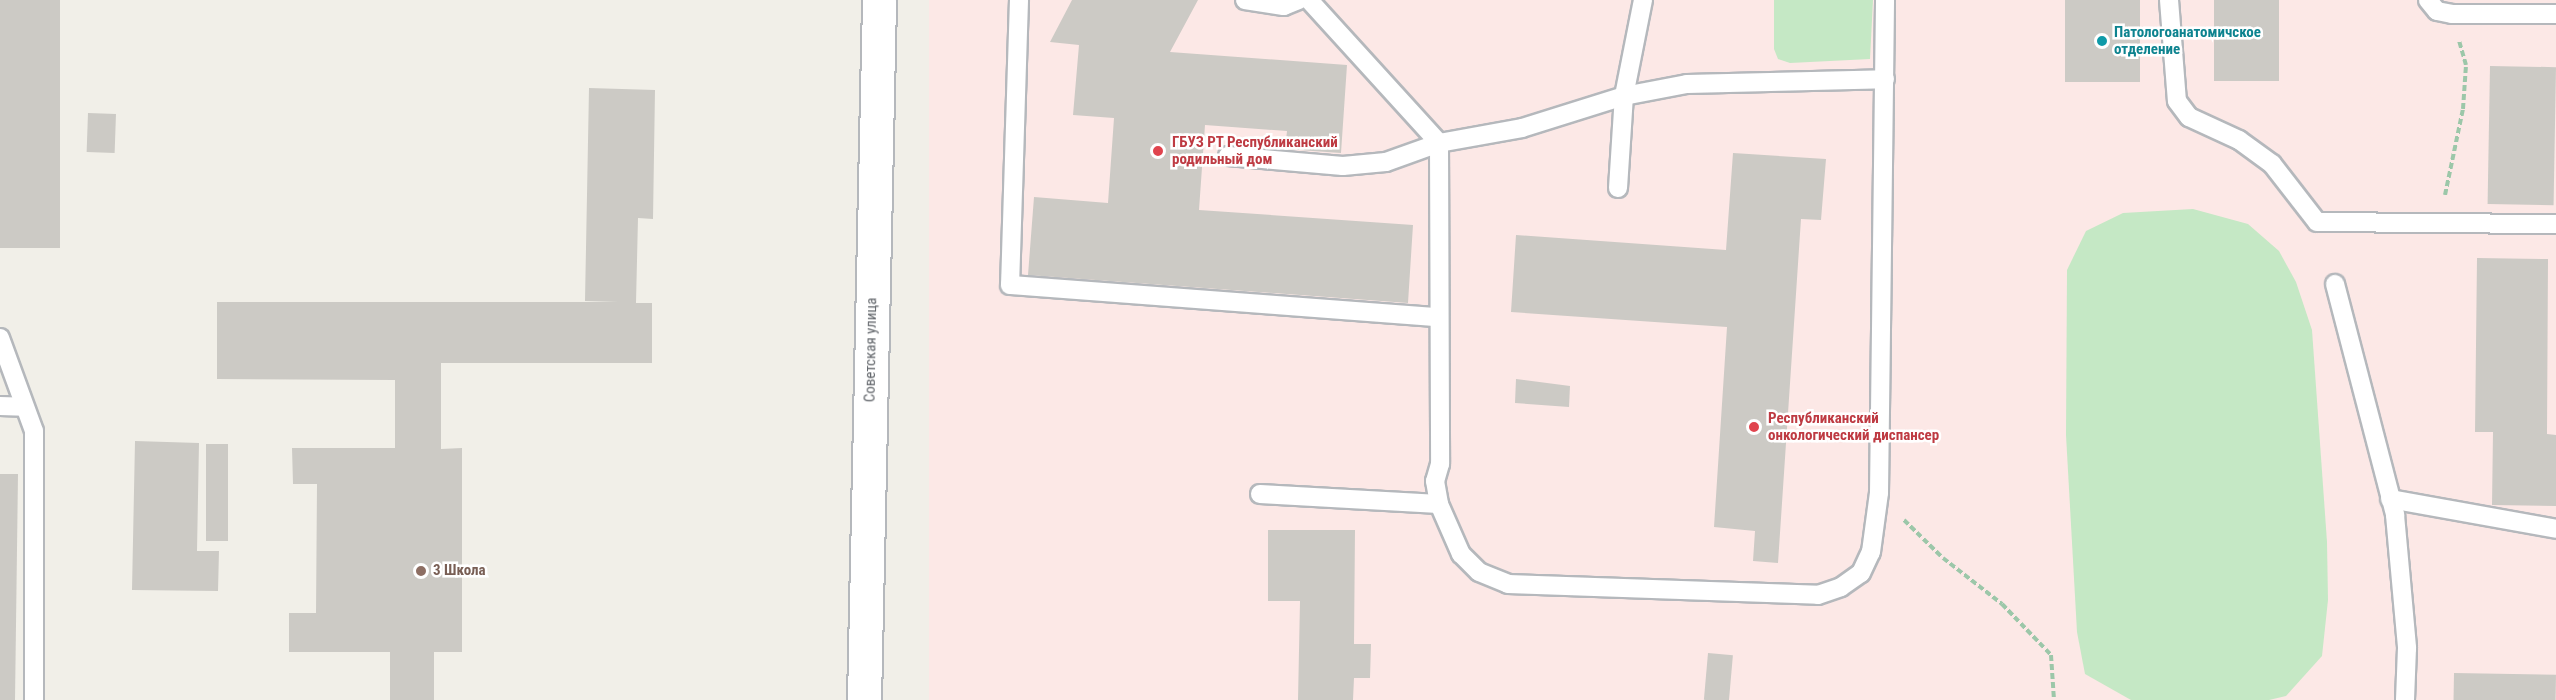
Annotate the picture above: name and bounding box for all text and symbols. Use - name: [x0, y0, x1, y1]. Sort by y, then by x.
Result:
- place label: Патологоанатомичское отделение: [2114, 23, 2261, 58]
- marker: Патологоанатомичское отделение: [2095, 34, 2109, 48]
- place label: ГБУЗ РТ Республиканский родильный дом: [1172, 133, 1338, 168]
- marker: ГБУЗ РТ Республиканский родильный дом: [1149, 142, 1167, 160]
- street label: Советская улица: [861, 298, 881, 402]
- place label: Республиканский онкологический диспансер: [1768, 409, 1939, 444]
- marker: Республиканский онкологический диспансер: [1745, 418, 1763, 436]
- place label: 3 Школа: [433, 562, 486, 580]
- marker: 3 Школа: [414, 564, 428, 578]

